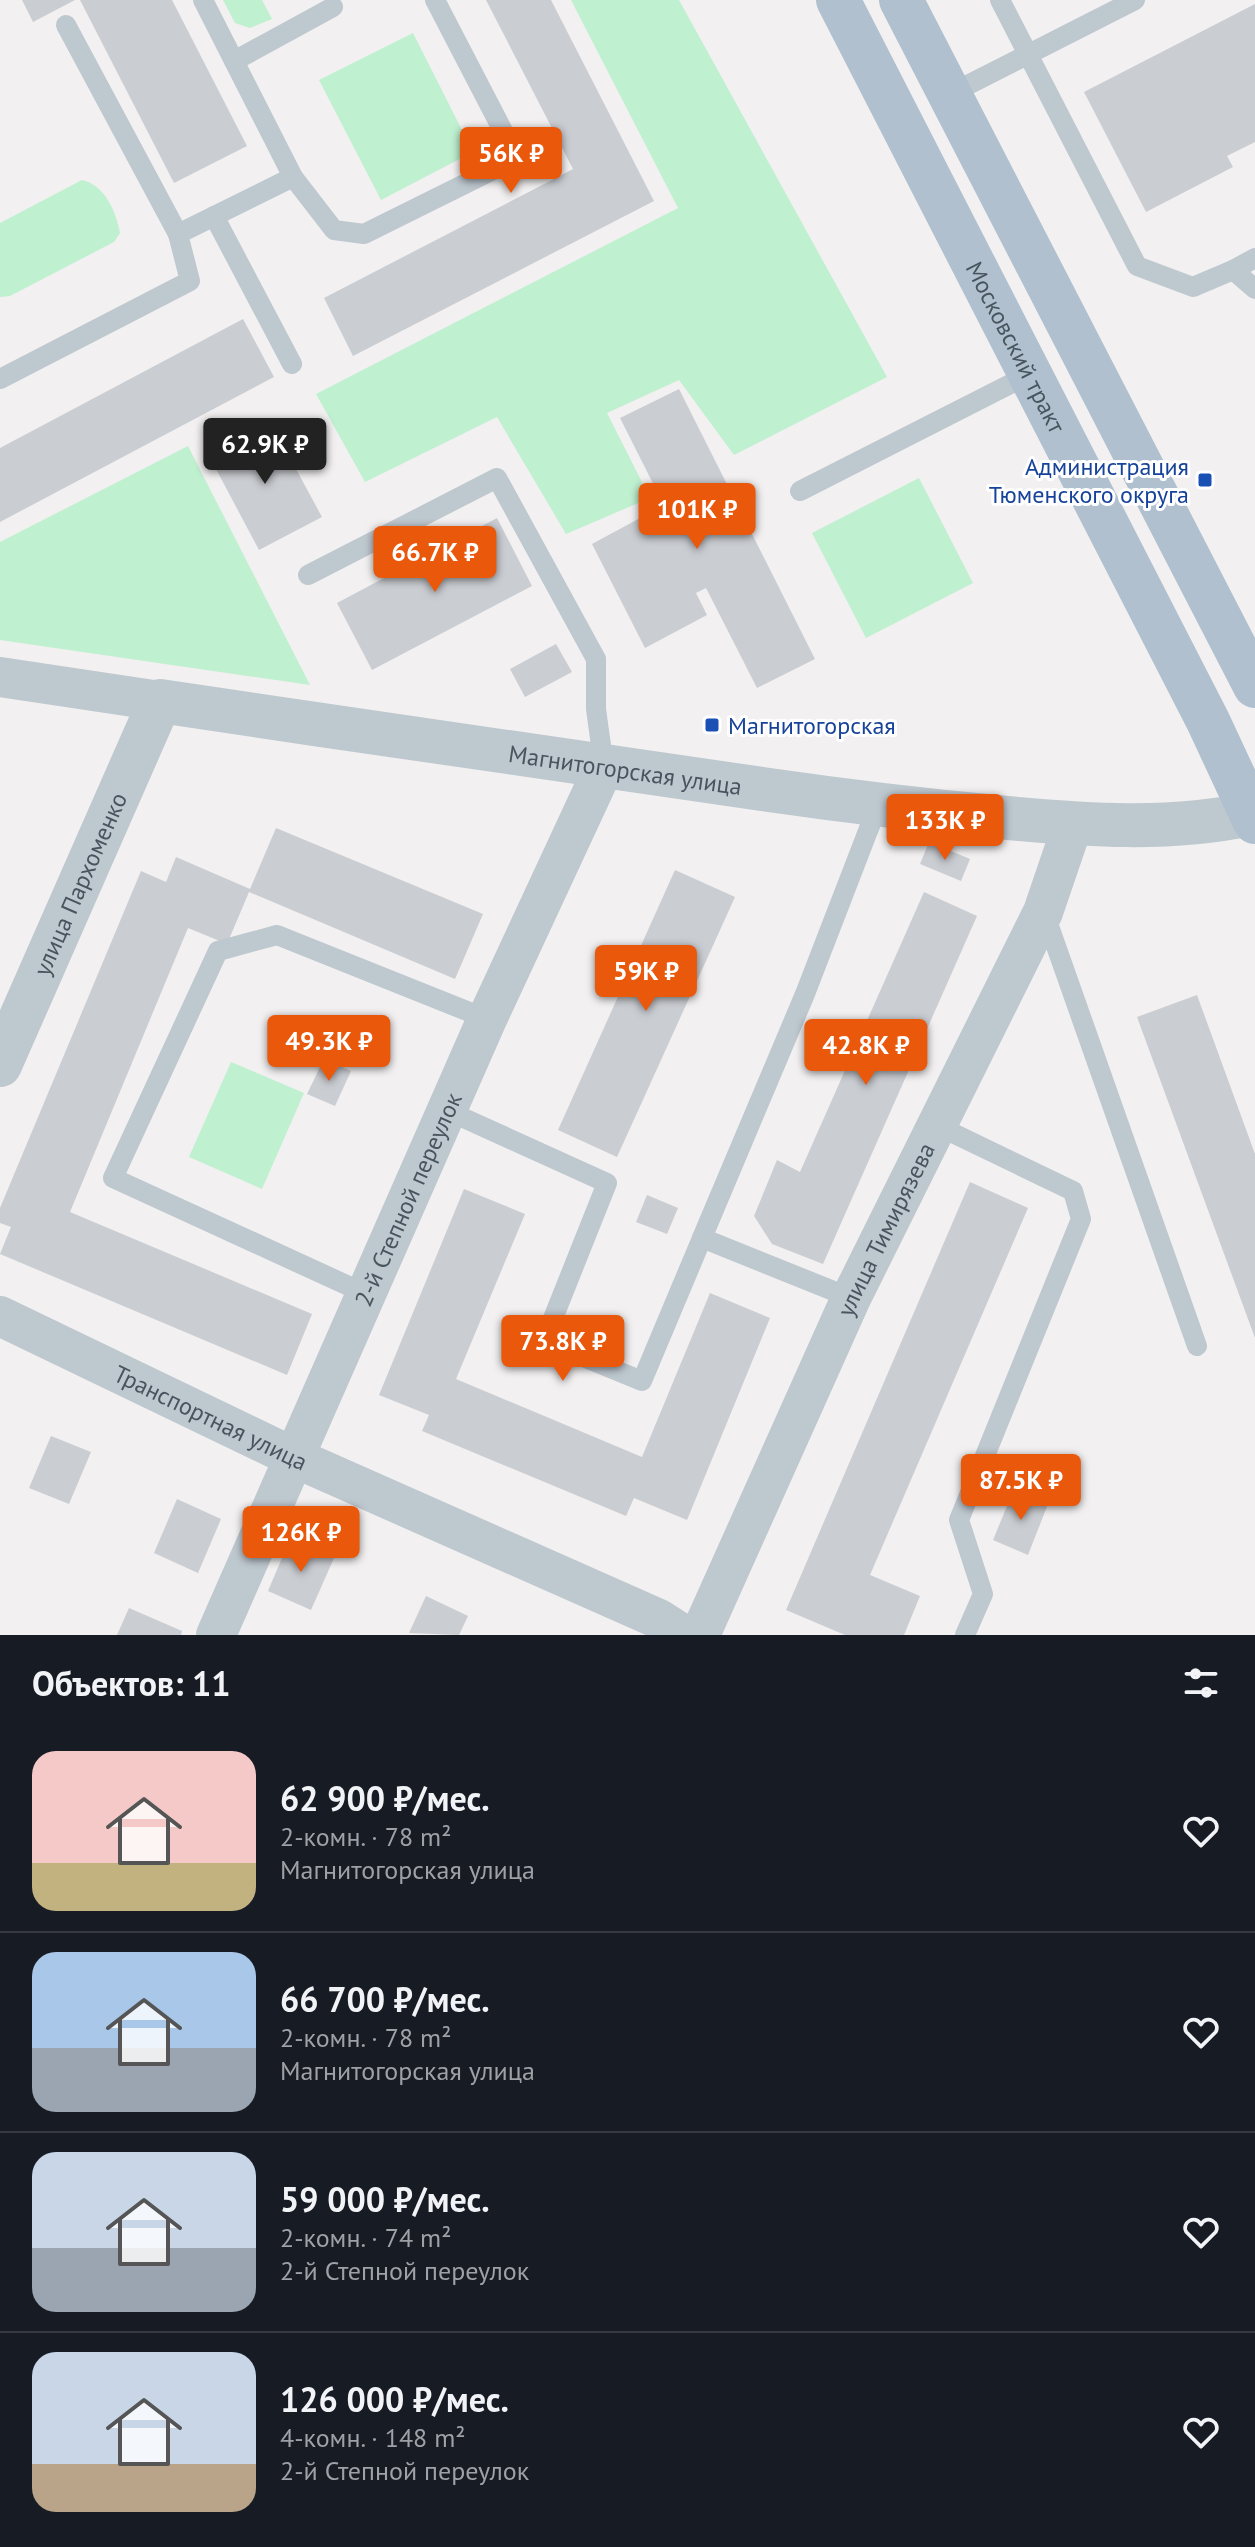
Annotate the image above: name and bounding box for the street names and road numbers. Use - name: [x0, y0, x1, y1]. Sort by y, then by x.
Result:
- street label: Московский тракт: [959, 256, 1073, 438]
- street label: Магнитогорская улица: [507, 737, 744, 802]
- street label: улица Пархоменко: [26, 787, 134, 980]
- street label: 2-й Степной переулок: [347, 1087, 468, 1311]
- street label: улица Тимирязева: [829, 1137, 941, 1321]
- street label: Транспортная улица: [109, 1358, 312, 1477]

